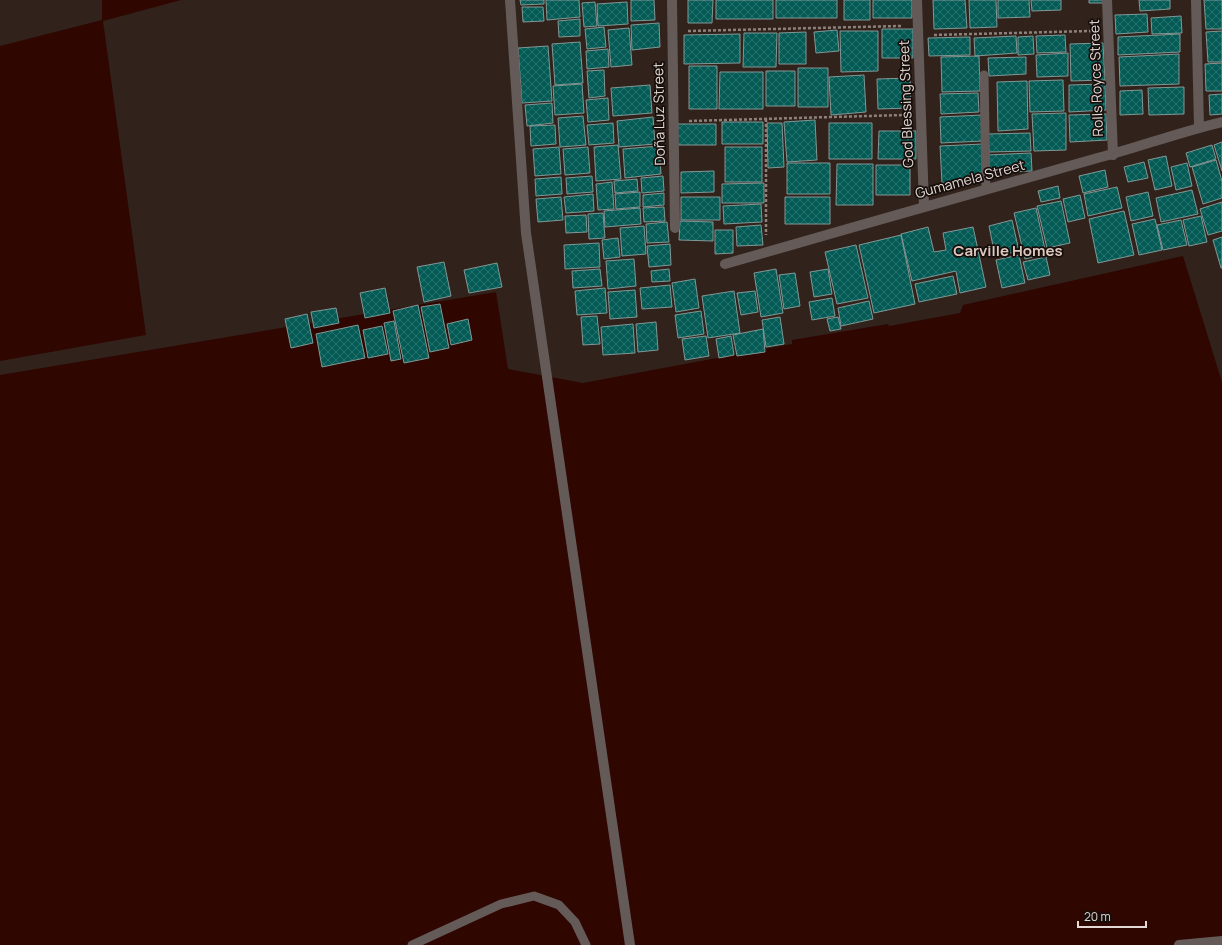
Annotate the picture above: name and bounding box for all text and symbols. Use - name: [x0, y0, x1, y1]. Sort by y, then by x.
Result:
- street label: Rolls Royce Street: [1084, 19, 1107, 137]
- street label: God Blessing Street: [894, 39, 917, 168]
- street label: Doña Luz Street: [648, 62, 669, 166]
- street label: Gumamela Street: [913, 155, 1027, 202]
- district label: Carville Homes: [953, 240, 1063, 261]
- scale bar: [1078, 903, 1146, 929]
- text: 20 m: [1084, 908, 1111, 925]

